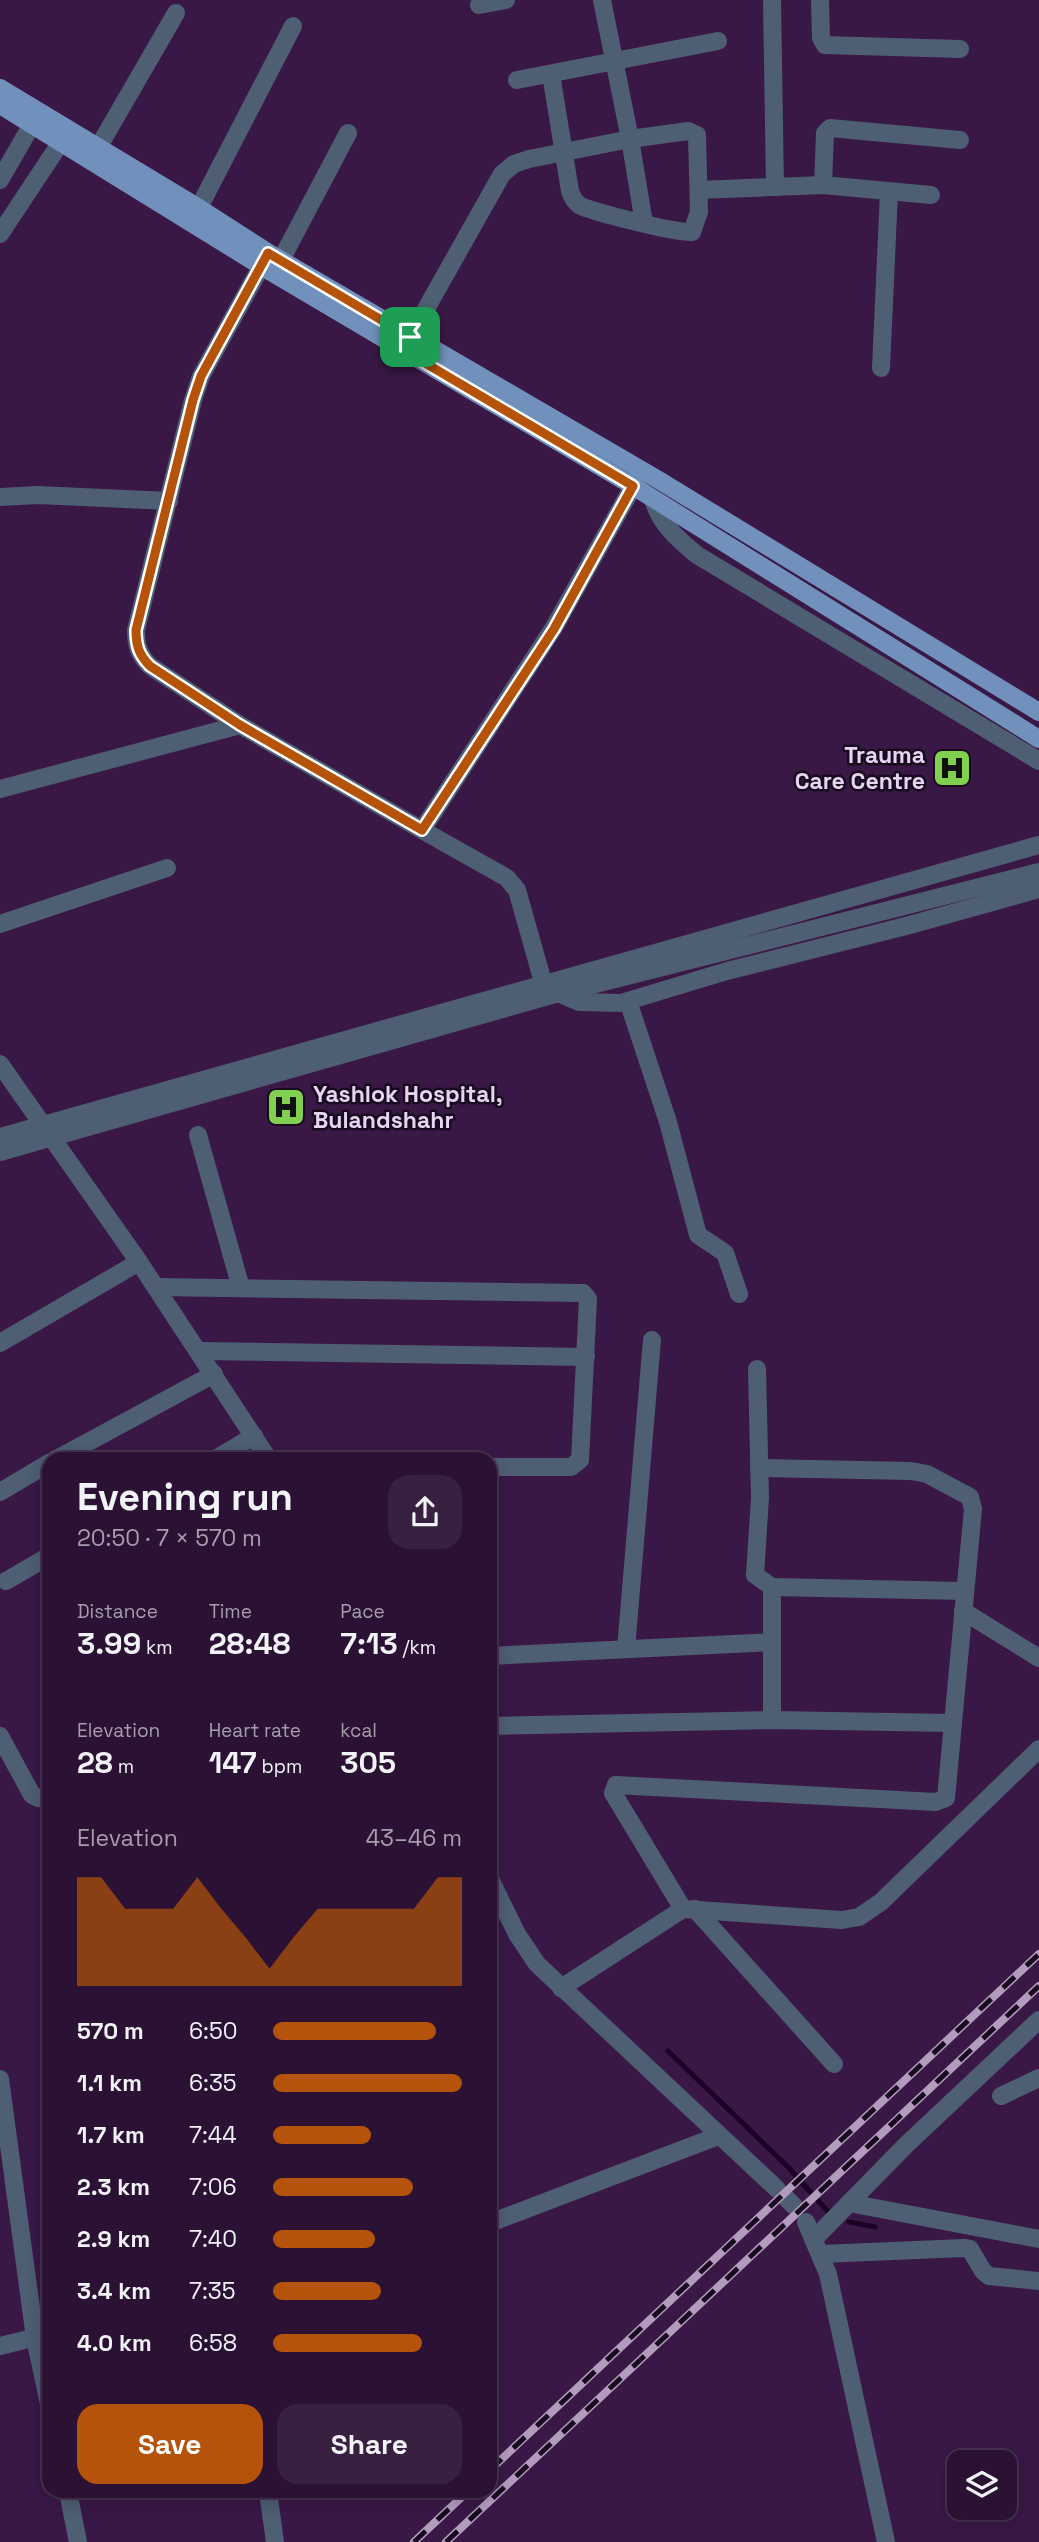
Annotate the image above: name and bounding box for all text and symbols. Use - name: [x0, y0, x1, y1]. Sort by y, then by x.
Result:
- pin: [380, 307, 440, 367]
- icon: arrive: [391, 318, 429, 356]
- place label: Trauma Care Centre: [795, 740, 925, 796]
- hospital icon: Trauma Care Centre: [931, 747, 973, 789]
- place label: Yashlok Hospital, Bulandshahr: [313, 1079, 503, 1135]
- hospital icon: Yashlok Hospital, Bulandshahr: [265, 1086, 307, 1128]
- text: Evening run: [77, 1473, 293, 1521]
- button: share: [388, 1475, 462, 1549]
- text: 20:50 · 7 × 570 m: [77, 1523, 262, 1553]
- text: Distance: [77, 1599, 158, 1624]
- text: Time: [209, 1599, 252, 1624]
- text: Pace: [340, 1599, 385, 1624]
- text: 3.99: [77, 1624, 141, 1663]
- text: 28:48: [209, 1624, 291, 1663]
- text: 7:13: [340, 1624, 398, 1663]
- text: km: [141, 1635, 173, 1660]
- text: /km: [398, 1635, 436, 1660]
- text: Elevation: [77, 1718, 160, 1743]
- text: Heart rate: [209, 1718, 301, 1743]
- text: kcal: [340, 1718, 377, 1743]
- text: 28: [77, 1743, 113, 1782]
- text: 147: [209, 1743, 257, 1782]
- text: 305: [340, 1743, 396, 1782]
- text: m: [113, 1754, 134, 1779]
- text: bpm: [257, 1754, 302, 1779]
- text: Elevation: [77, 1823, 178, 1853]
- text: 43–46 m: [366, 1823, 462, 1853]
- text: 570 m: [77, 2016, 144, 2046]
- text: 6:50: [189, 2016, 237, 2046]
- text: 1.1 km: [77, 2068, 142, 2098]
- text: 6:35: [189, 2068, 237, 2098]
- text: 1.7 km: [77, 2120, 145, 2150]
- text: 7:44: [189, 2120, 237, 2150]
- text: 2.3 km: [77, 2172, 150, 2202]
- text: 7:06: [189, 2172, 237, 2202]
- text: 2.9 km: [77, 2224, 150, 2254]
- text: 7:40: [189, 2224, 237, 2254]
- text: 3.4 km: [77, 2276, 151, 2306]
- text: 7:35: [189, 2276, 235, 2306]
- text: 4.0 km: [77, 2328, 152, 2358]
- text: 6:58: [189, 2328, 237, 2358]
- button: Save: [77, 2404, 263, 2484]
- button: Share: [277, 2404, 462, 2484]
- map controls: [947, 2450, 1017, 2520]
- button: layers: [947, 2450, 1017, 2520]

